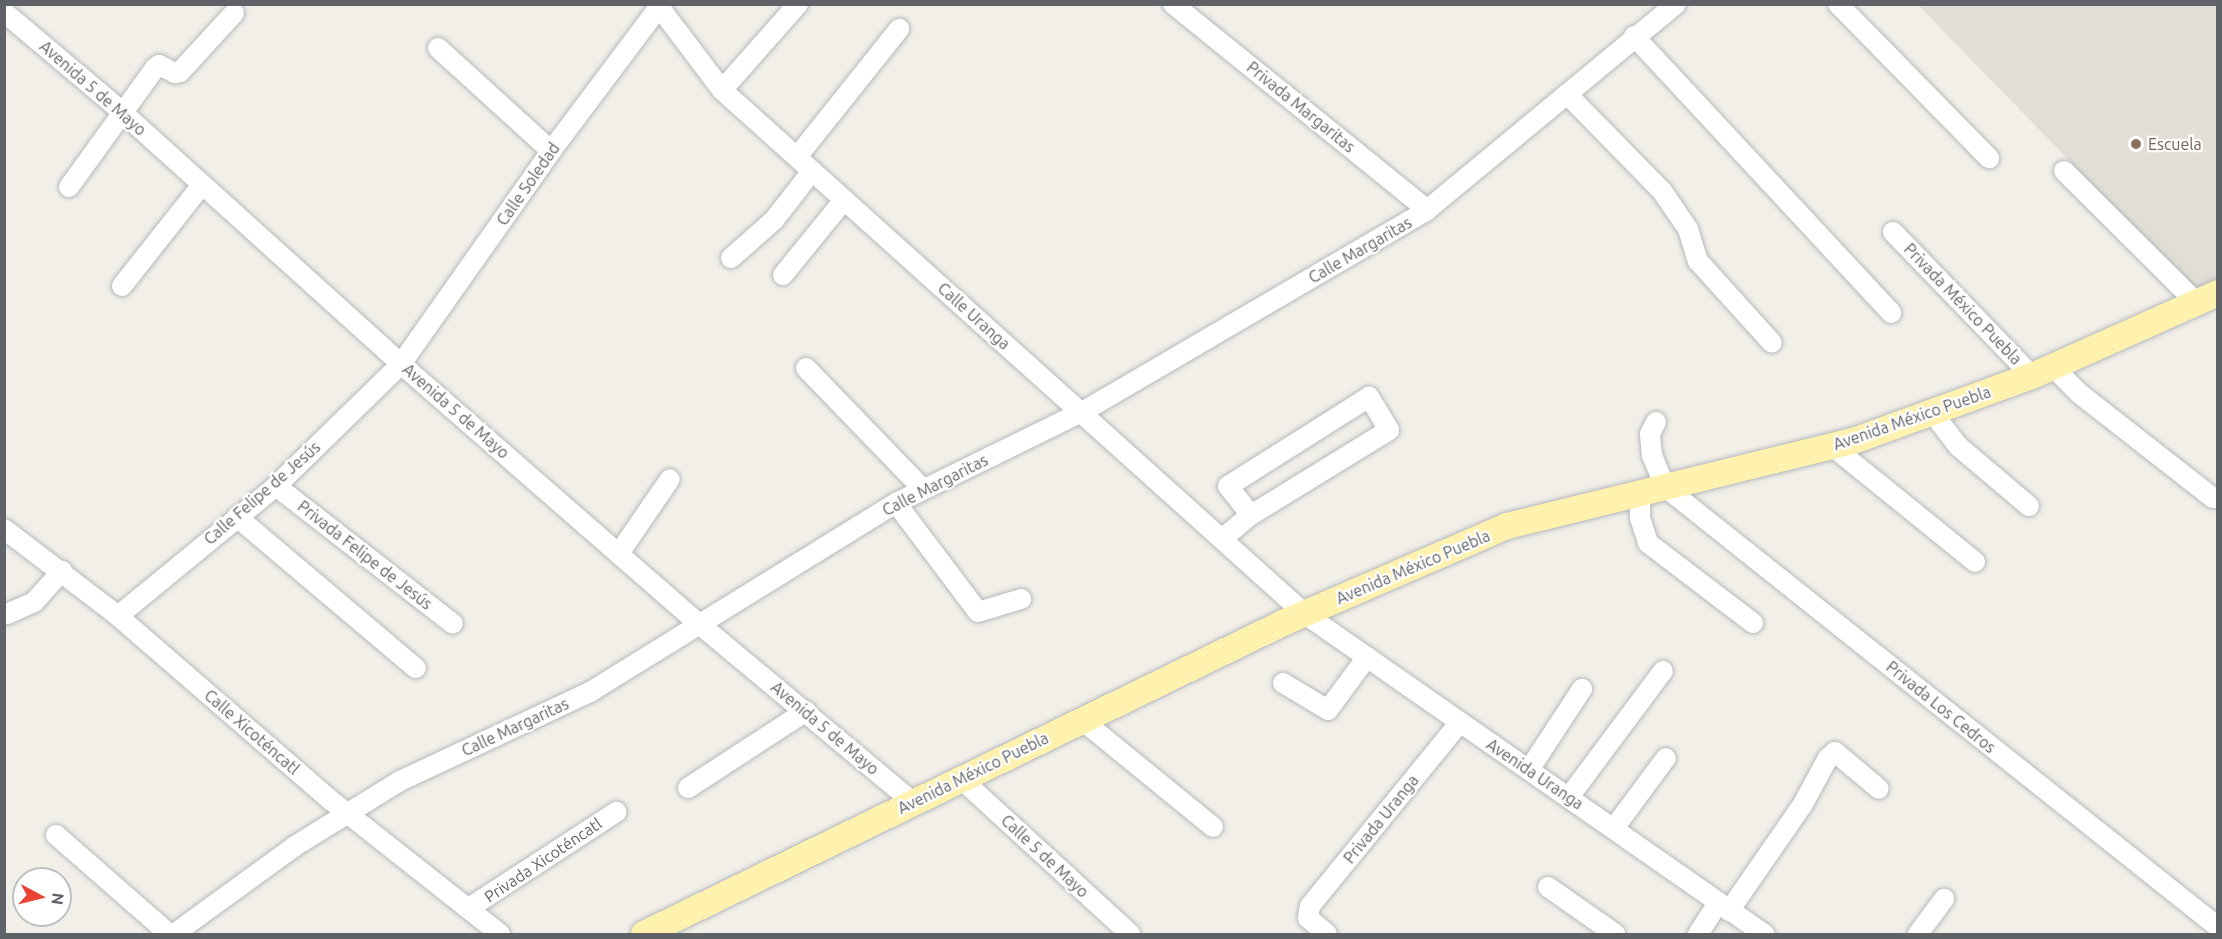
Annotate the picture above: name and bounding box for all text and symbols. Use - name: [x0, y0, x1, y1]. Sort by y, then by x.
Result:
- street label: Avenida 5 de Mayo: [36, 37, 150, 139]
- street label: Privada Margaritas: [1243, 57, 1359, 157]
- place label: Escuela: [2148, 134, 2202, 154]
- marker: Escuela: [2129, 137, 2143, 151]
- street label: Calle Soledad: [492, 139, 564, 229]
- street label: Calle Margaritas: [1305, 213, 1415, 287]
- street label: Privada México Puebla: [1900, 239, 2026, 369]
- street label: Calle Uranga: [934, 279, 1014, 353]
- street label: Avenida 5 de Mayo: [399, 360, 513, 462]
- street label: Avenida México Puebla: [1831, 382, 1993, 454]
- street label: Calle Felipe de Jesús: [200, 437, 324, 549]
- street label: Calle Margaritas: [879, 450, 991, 520]
- street label: Privada Felipe de Jesús: [294, 496, 436, 614]
- street label: Avenida México Puebla: [1333, 526, 1493, 608]
- street label: Privada Los Cedros: [1882, 657, 2000, 757]
- street label: Avenida 5 de Mayo: [767, 677, 883, 779]
- street label: Calle Xicoténcatl: [201, 685, 303, 779]
- street label: Calle Margaritas: [458, 694, 572, 760]
- street label: Avenida México Puebla: [894, 728, 1052, 818]
- street label: Avenida Uranga: [1483, 734, 1587, 814]
- street label: Privada Uranga: [1339, 771, 1423, 867]
- street label: Calle 5 de Mayo: [997, 811, 1093, 901]
- street label: Privada Xicoténcatl: [481, 814, 605, 906]
- north arrow: [12, 867, 72, 927]
- text: N: [48, 892, 68, 906]

